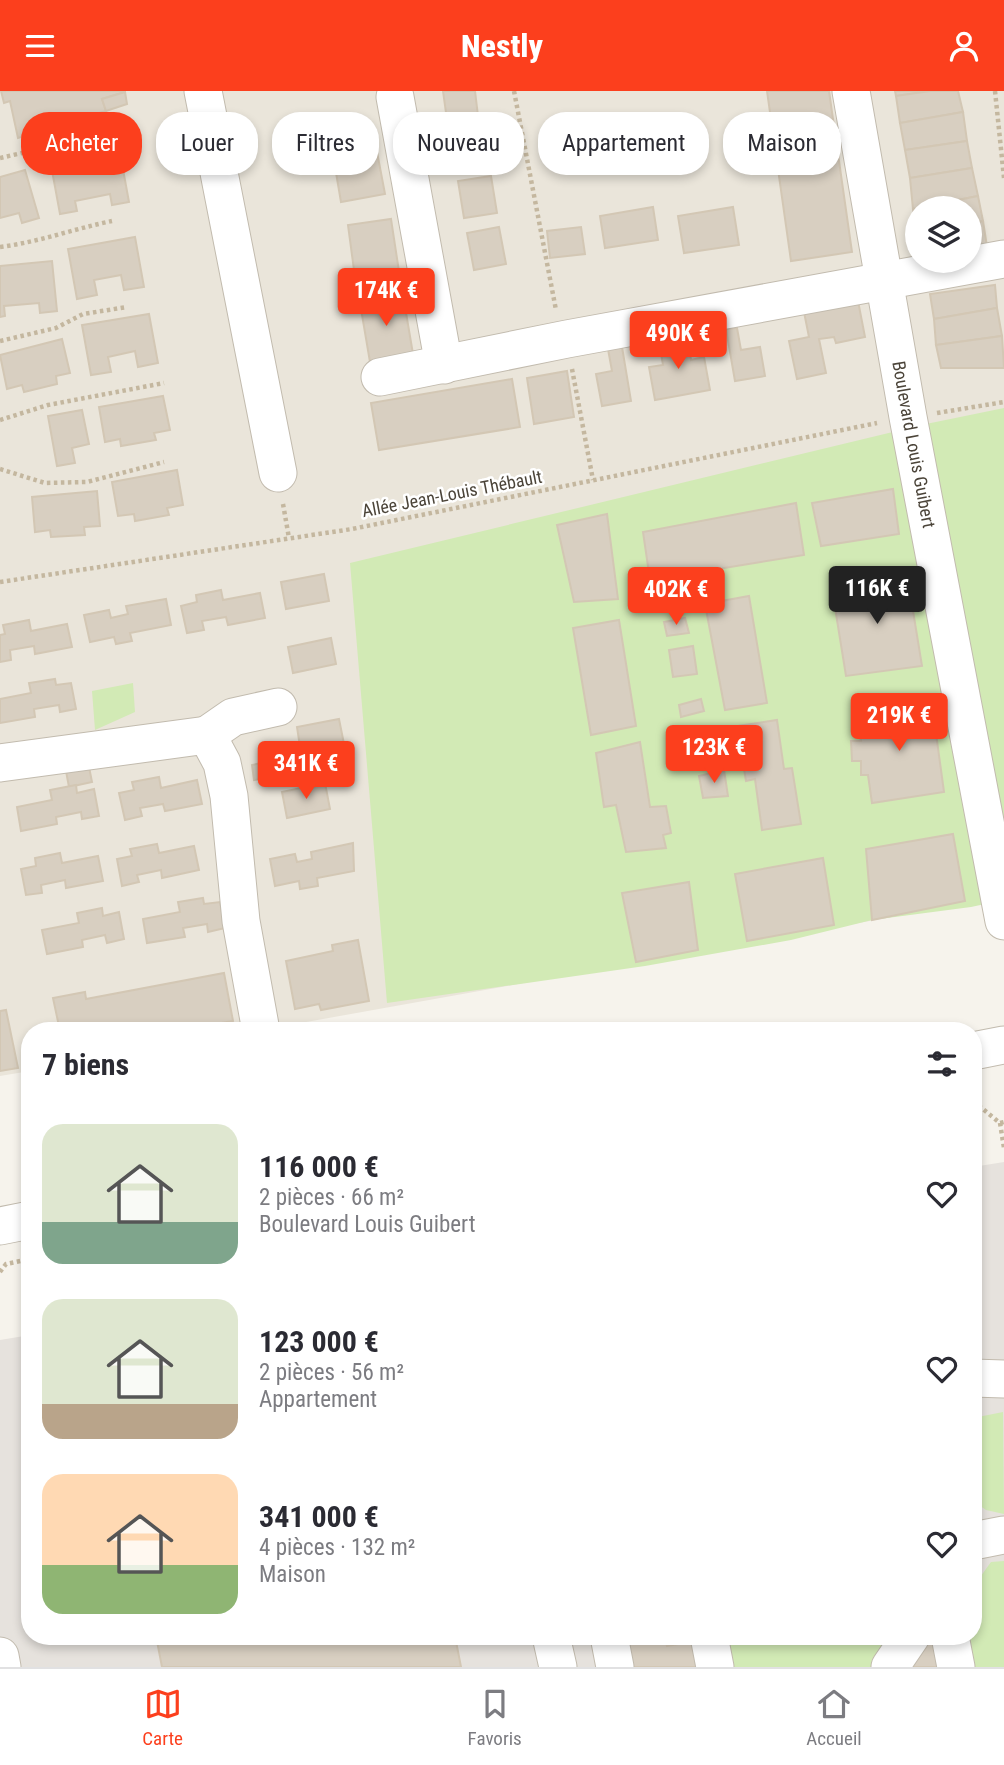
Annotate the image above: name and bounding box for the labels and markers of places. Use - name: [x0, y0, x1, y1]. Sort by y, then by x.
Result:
- pin: 174K €: [329, 268, 443, 328]
- pin: 490K €: [621, 311, 735, 371]
- pin: 402K €: [619, 567, 733, 627]
- pin: 116K €: [820, 567, 934, 626]
- pin: 219K €: [842, 693, 956, 753]
- pin: 123K €: [657, 725, 771, 785]
- pin: 341K €: [249, 741, 363, 801]

